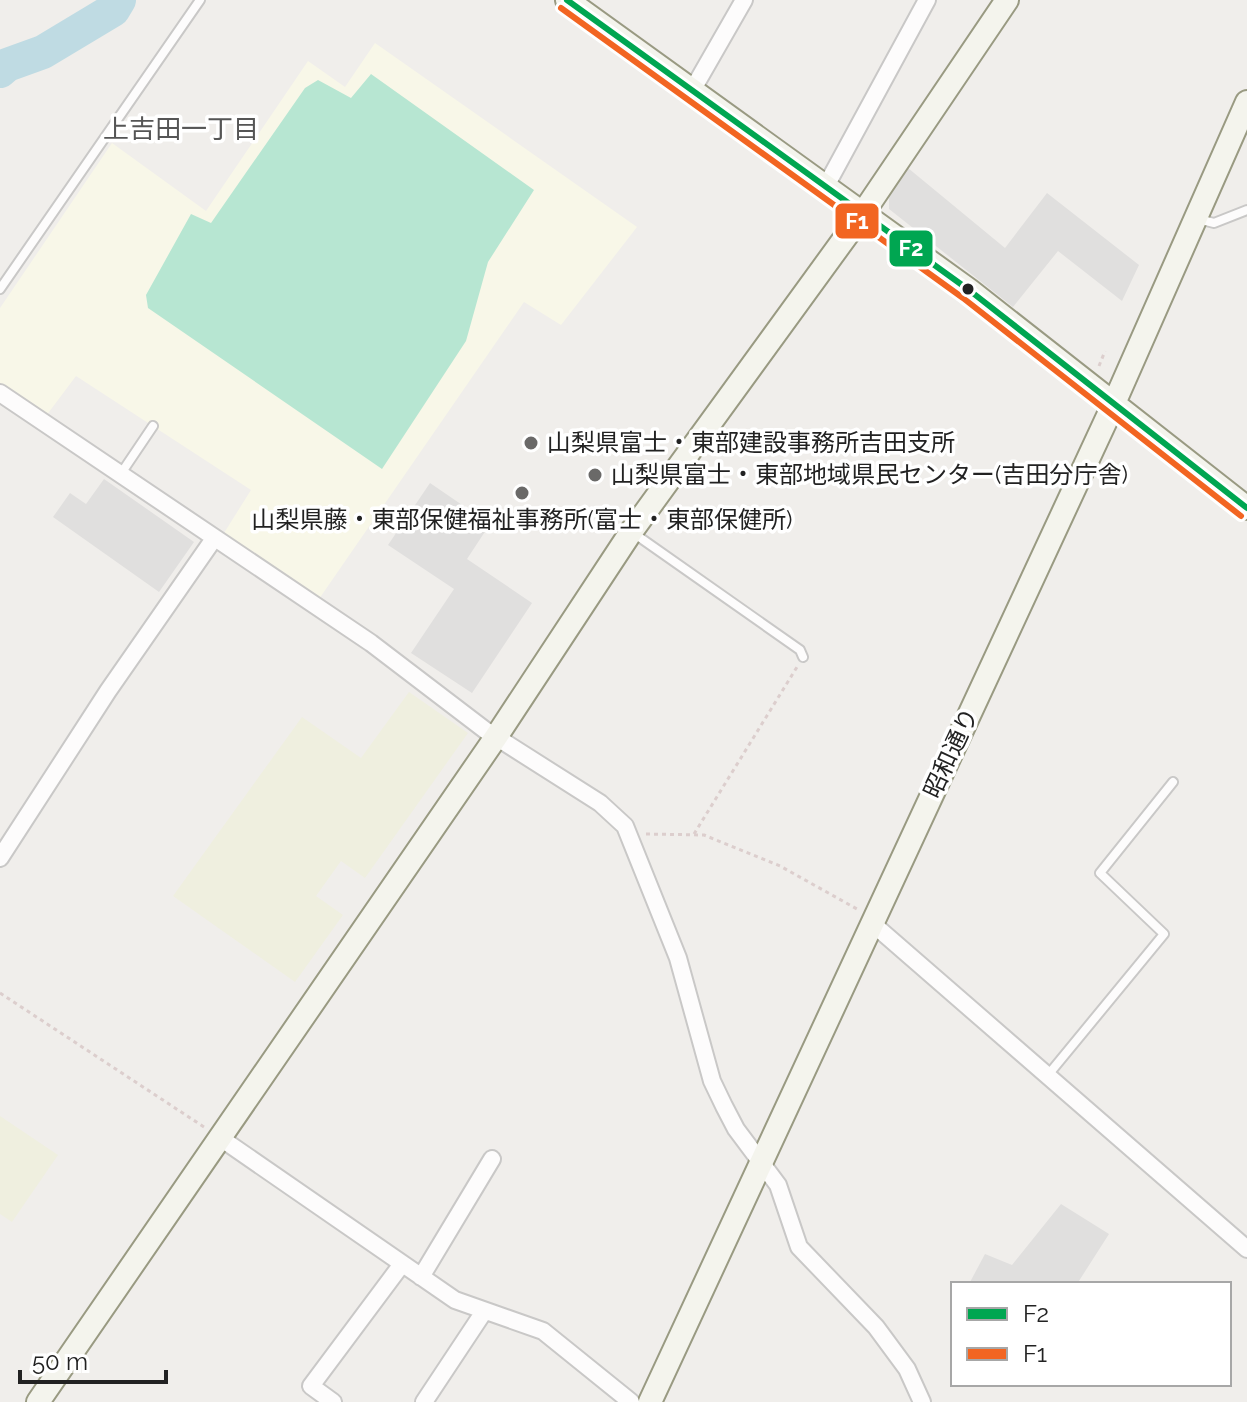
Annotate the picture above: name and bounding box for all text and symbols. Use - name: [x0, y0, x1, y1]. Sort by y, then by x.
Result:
- district label: 上吉田一丁目: [103, 114, 259, 144]
- line badge: F1: [834, 202, 880, 240]
- text: F1: [845, 208, 869, 234]
- line badge: F2: [888, 229, 934, 268]
- text: F2: [899, 235, 923, 261]
- unlabelled marker: [960, 281, 976, 297]
- place label: 山梨県富士・東部建設事務所吉田支所: [547, 428, 955, 457]
- marker: 山梨県富士・東部建設事務所吉田支所: [522, 434, 540, 452]
- place label: 山梨県富士・東部地域県民センター(吉田分庁舎): [611, 460, 1128, 489]
- marker: 山梨県富士・東部地域県民センター(吉田分庁舎): [586, 466, 604, 484]
- marker: 山梨県藤・東部保健福祉事務所(富士・東部保健所): [513, 484, 531, 502]
- place label: 山梨県藤・東部保健福祉事務所(富士・東部保健所): [252, 505, 792, 534]
- street label: 昭和通り: [917, 703, 984, 802]
- legend: [951, 1282, 1231, 1386]
- text: F2: [1023, 1299, 1049, 1328]
- scale bar: [20, 1334, 166, 1384]
- text: F1: [1023, 1339, 1047, 1368]
- text: 50 m: [32, 1347, 88, 1376]

